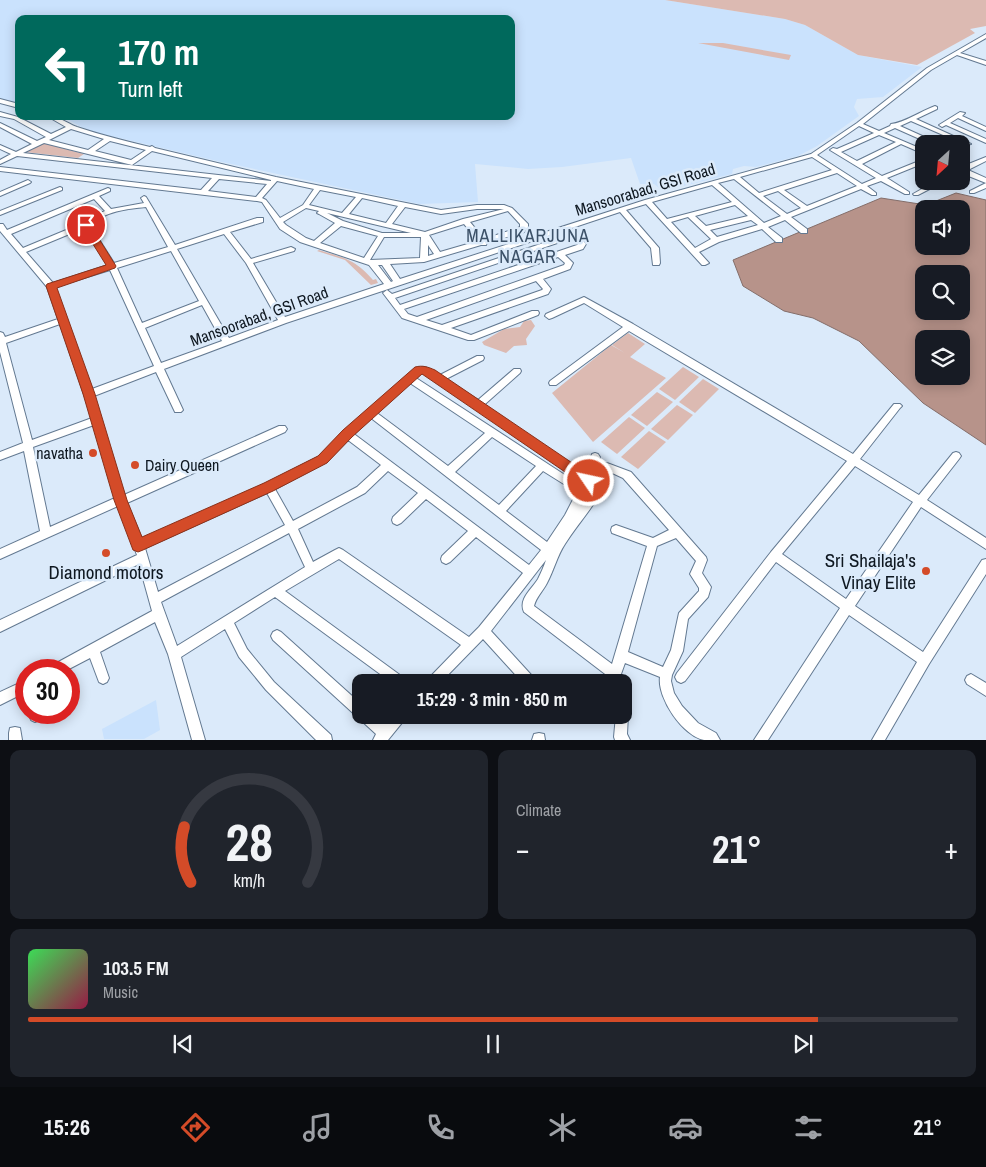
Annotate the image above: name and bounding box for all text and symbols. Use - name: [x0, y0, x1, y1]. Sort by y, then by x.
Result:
- text: 170 m: [118, 29, 199, 76]
- icon: left: [35, 35, 100, 100]
- text: Turn left: [118, 74, 183, 104]
- north arrow: [915, 135, 970, 190]
- map controls: [915, 135, 970, 385]
- street label: Mansoorabad, GSI Road: [572, 157, 718, 221]
- button: sound: [915, 200, 970, 255]
- pin: [65, 204, 107, 246]
- icon: arrive: [72, 211, 100, 239]
- district label: MALLIKARJUNA NAGAR: [466, 223, 590, 269]
- button: search: [915, 265, 970, 320]
- street label: Mansoorabad, GSI Road: [187, 281, 331, 351]
- button: layers: [915, 330, 970, 385]
- place label: navatha: [36, 442, 84, 464]
- marker: navatha: [87, 447, 99, 459]
- place label: Dairy Queen: [145, 454, 219, 476]
- position arrow: [562, 454, 614, 506]
- marker: Dairy Queen: [129, 459, 141, 471]
- marker: Diamond motors: [100, 547, 112, 559]
- place label: Sri Shailaja's Vinay Elite: [825, 547, 916, 595]
- place label: Diamond motors: [48, 559, 164, 585]
- marker: Sri Shailaja's Vinay Elite: [920, 565, 932, 577]
- speed limit sign: 30: [15, 659, 80, 724]
- text: 15:29 · 3 min · 850 m: [417, 686, 567, 712]
- text: Climate: [516, 799, 561, 821]
- text: 28: [225, 807, 273, 877]
- text: 21°: [712, 824, 762, 875]
- text: −: [516, 830, 529, 868]
- text: +: [945, 830, 958, 868]
- text: km/h: [233, 869, 265, 893]
- text: 103.5 FM: [103, 955, 169, 981]
- text: Music: [103, 981, 138, 1003]
- icon: previous: [169, 1030, 197, 1058]
- icon: pause: [479, 1030, 507, 1058]
- icon: next: [789, 1030, 817, 1058]
- icon: directions: [178, 1110, 213, 1145]
- icon: music: [300, 1110, 335, 1145]
- icon: phone: [423, 1110, 458, 1145]
- icon: climate: [545, 1110, 580, 1145]
- icon: car: [668, 1110, 703, 1145]
- icon: filters: [791, 1110, 826, 1145]
- text: 15:26: [44, 1112, 90, 1142]
- text: 21°: [913, 1112, 942, 1142]

